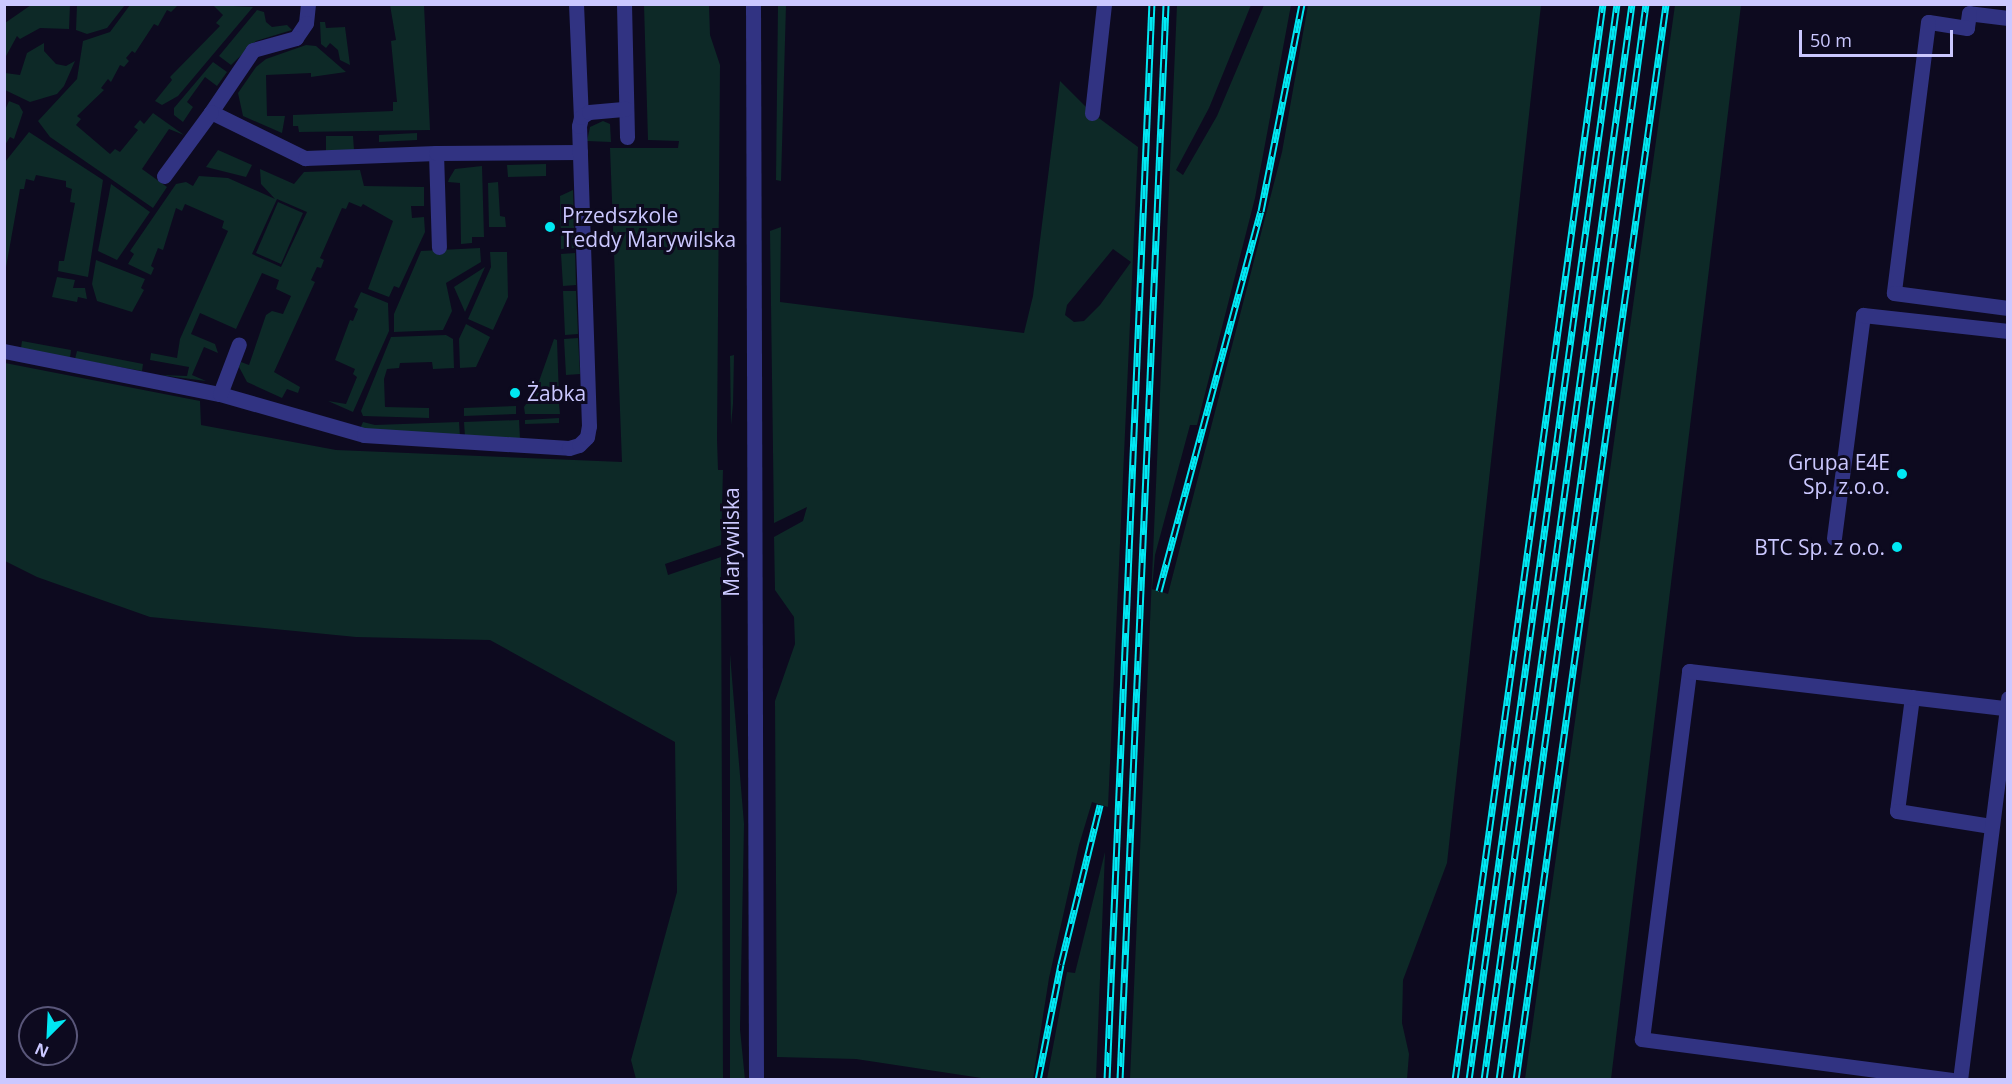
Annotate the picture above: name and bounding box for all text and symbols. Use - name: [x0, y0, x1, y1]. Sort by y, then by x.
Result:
- scale bar: [1802, 18, 1956, 56]
- text: 50 m: [1810, 28, 1852, 52]
- place label: Przedszkole Teddy Marywilska: [562, 202, 736, 252]
- marker: Przedszkole Teddy Marywilska: [543, 220, 557, 234]
- place label: Żabka: [527, 380, 586, 406]
- marker: Żabka: [508, 386, 522, 400]
- place label: Grupa E4E Sp. z.o.o.: [1788, 449, 1890, 499]
- marker: Grupa E4E Sp. z.o.o.: [1895, 467, 1909, 481]
- street label: Marywilska: [718, 487, 744, 597]
- place label: BTC Sp. z o.o.: [1754, 534, 1885, 560]
- marker: BTC Sp. z o.o.: [1890, 540, 1904, 554]
- north arrow: [18, 1006, 78, 1066]
- text: N: [31, 1038, 52, 1063]

